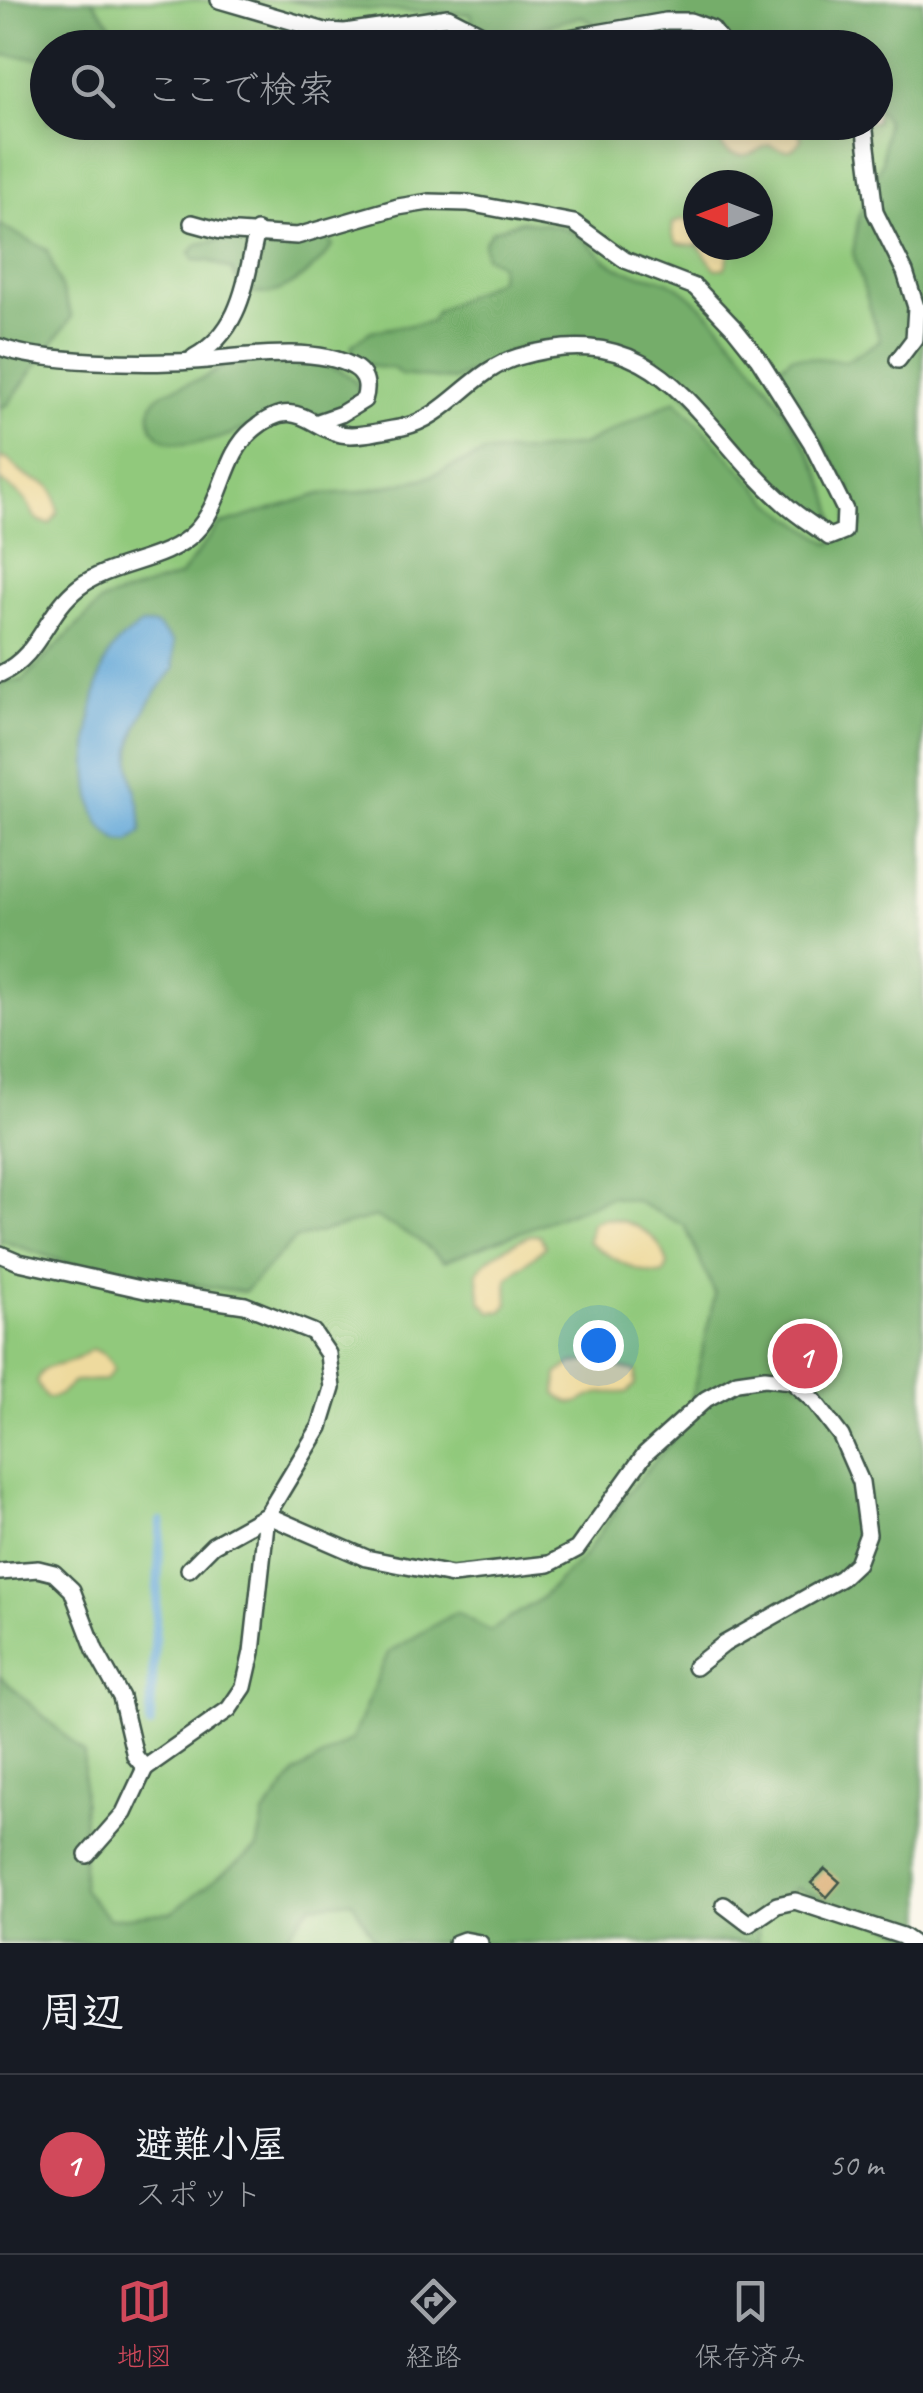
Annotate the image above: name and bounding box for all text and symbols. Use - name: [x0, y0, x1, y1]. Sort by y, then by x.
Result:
- search box: [30, 30, 893, 140]
- icon: search: [65, 58, 120, 113]
- text: ここで検索: [145, 66, 335, 113]
- north arrow: [683, 170, 773, 260]
- pin: 1: [772, 1318, 838, 1394]
- your location: [573, 1320, 624, 1371]
- text: 周辺: [40, 1986, 124, 2039]
- text: 避難小屋: [135, 2121, 287, 2168]
- text: 1: [65, 2144, 80, 2185]
- text: 50 m: [829, 2144, 883, 2185]
- text: スポット: [135, 2174, 263, 2215]
- tab: 地図: [116, 2274, 173, 2374]
- tab: 経路: [405, 2274, 462, 2374]
- tab: 保存済み: [694, 2274, 807, 2374]

